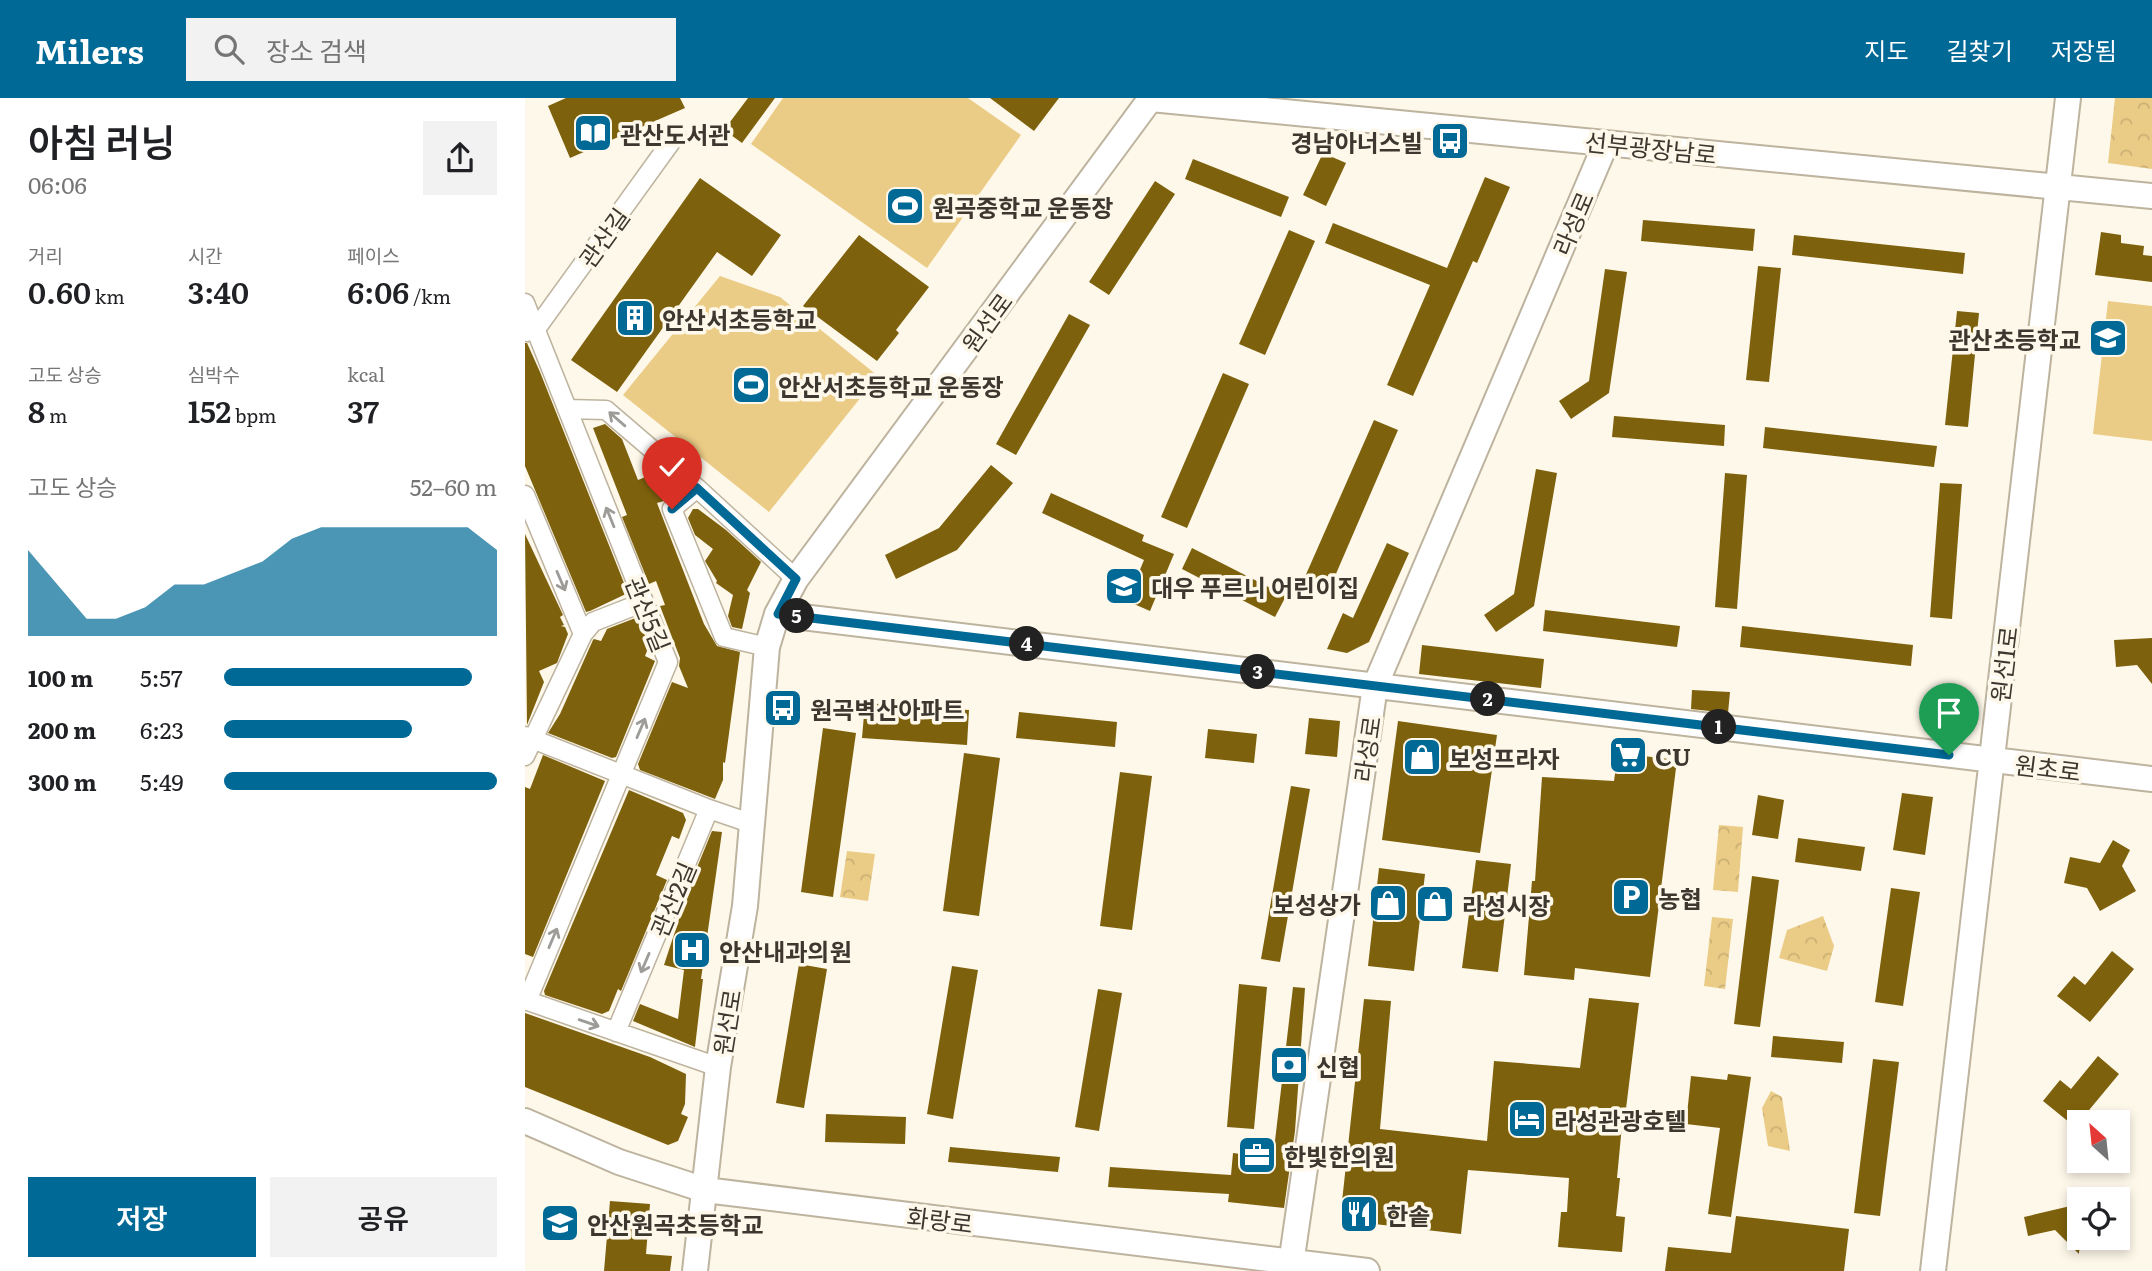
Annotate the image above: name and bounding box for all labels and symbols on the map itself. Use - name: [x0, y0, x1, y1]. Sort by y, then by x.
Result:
- library icon: 관산도서관: [572, 112, 614, 154]
- place label: 관산도서관: [620, 116, 730, 151]
- bus stop icon: 경남아너스빌: [1429, 120, 1471, 162]
- street label: 선부광장남로: [1583, 123, 1719, 171]
- place label: 경남아너스빌: [1291, 124, 1423, 159]
- sports icon: 원곡중학교 운동장: [884, 185, 926, 227]
- street label: 라성로: [1543, 186, 1601, 260]
- place label: 원곡중학교 운동장: [932, 189, 1113, 224]
- street label: 관산길: [569, 200, 637, 274]
- street label: 원선로: [952, 285, 1020, 359]
- building icon: 안산서초등학교: [614, 297, 656, 339]
- place label: 안산서초등학교: [662, 301, 817, 336]
- school or university icon: 관산초등학교: [2087, 317, 2129, 359]
- place label: 관산초등학교: [1949, 321, 2081, 356]
- sports icon: 안산서초등학교 운동장: [730, 364, 772, 406]
- place label: 안산서초등학교 운동장: [778, 368, 1004, 403]
- one-way arrow: [609, 411, 627, 427]
- pin: [642, 437, 702, 509]
- one-way arrow: [603, 507, 616, 528]
- school or university icon: 대우 푸르니 어린이집: [1103, 565, 1145, 607]
- place label: 대우 푸르니 어린이집: [1151, 569, 1359, 604]
- one-way arrow: [555, 570, 568, 591]
- street label: 관산5길: [618, 571, 680, 657]
- pin: 5: [779, 598, 815, 634]
- street label: 원선1로: [1981, 624, 2025, 704]
- pin: 4: [1009, 626, 1045, 662]
- pin: 3: [1241, 654, 1275, 690]
- pin: 2: [1471, 682, 1506, 716]
- pin: [1919, 683, 1979, 755]
- bus stop icon: 원곡벽산아파트: [762, 687, 804, 729]
- place label: 원곡벽산아파트: [810, 691, 965, 726]
- pin: 1: [1701, 710, 1737, 744]
- street label: 라성로: [1344, 714, 1388, 784]
- one-way arrow: [635, 718, 648, 739]
- supermarket icon: CU: [1607, 734, 1649, 776]
- shop icon: 보성프라자: [1401, 736, 1443, 778]
- place label: CU: [1655, 738, 1691, 773]
- place label: 보성프라자: [1449, 740, 1559, 775]
- street label: 원초로: [2013, 746, 2083, 788]
- street label: 관산2길: [641, 856, 703, 942]
- parking icon: 농협: [1610, 876, 1652, 918]
- place label: 농협: [1658, 880, 1702, 915]
- shop icon: 보성상가: [1367, 882, 1409, 924]
- shop icon: 라성시장: [1414, 883, 1456, 925]
- place label: 보성상가: [1273, 886, 1361, 921]
- place label: 라성시장: [1462, 887, 1550, 922]
- one-way arrow: [547, 928, 560, 949]
- hospital icon: 안산내과의원: [671, 929, 713, 971]
- place label: 안산내과의원: [719, 933, 851, 968]
- one-way arrow: [638, 951, 651, 973]
- street label: 원선로: [704, 987, 748, 1057]
- one-way arrow: [578, 1018, 600, 1030]
- bank icon: 신협: [1268, 1044, 1310, 1086]
- place label: 신협: [1316, 1048, 1360, 1083]
- hotel icon: 라성관광호텔: [1506, 1098, 1548, 1140]
- place label: 라성관광호텔: [1554, 1102, 1686, 1137]
- north arrow: [2067, 1110, 2130, 1172]
- office icon: 한빛한의원: [1236, 1134, 1278, 1176]
- place label: 한빛한의원: [1284, 1138, 1394, 1173]
- restaurant icon: 한솥: [1338, 1193, 1380, 1235]
- place label: 한솥: [1386, 1197, 1430, 1232]
- street label: 화랑로: [905, 1198, 975, 1240]
- school or university icon: 안산원곡초등학교: [539, 1202, 581, 1244]
- place label: 안산원곡초등학교: [587, 1206, 764, 1241]

